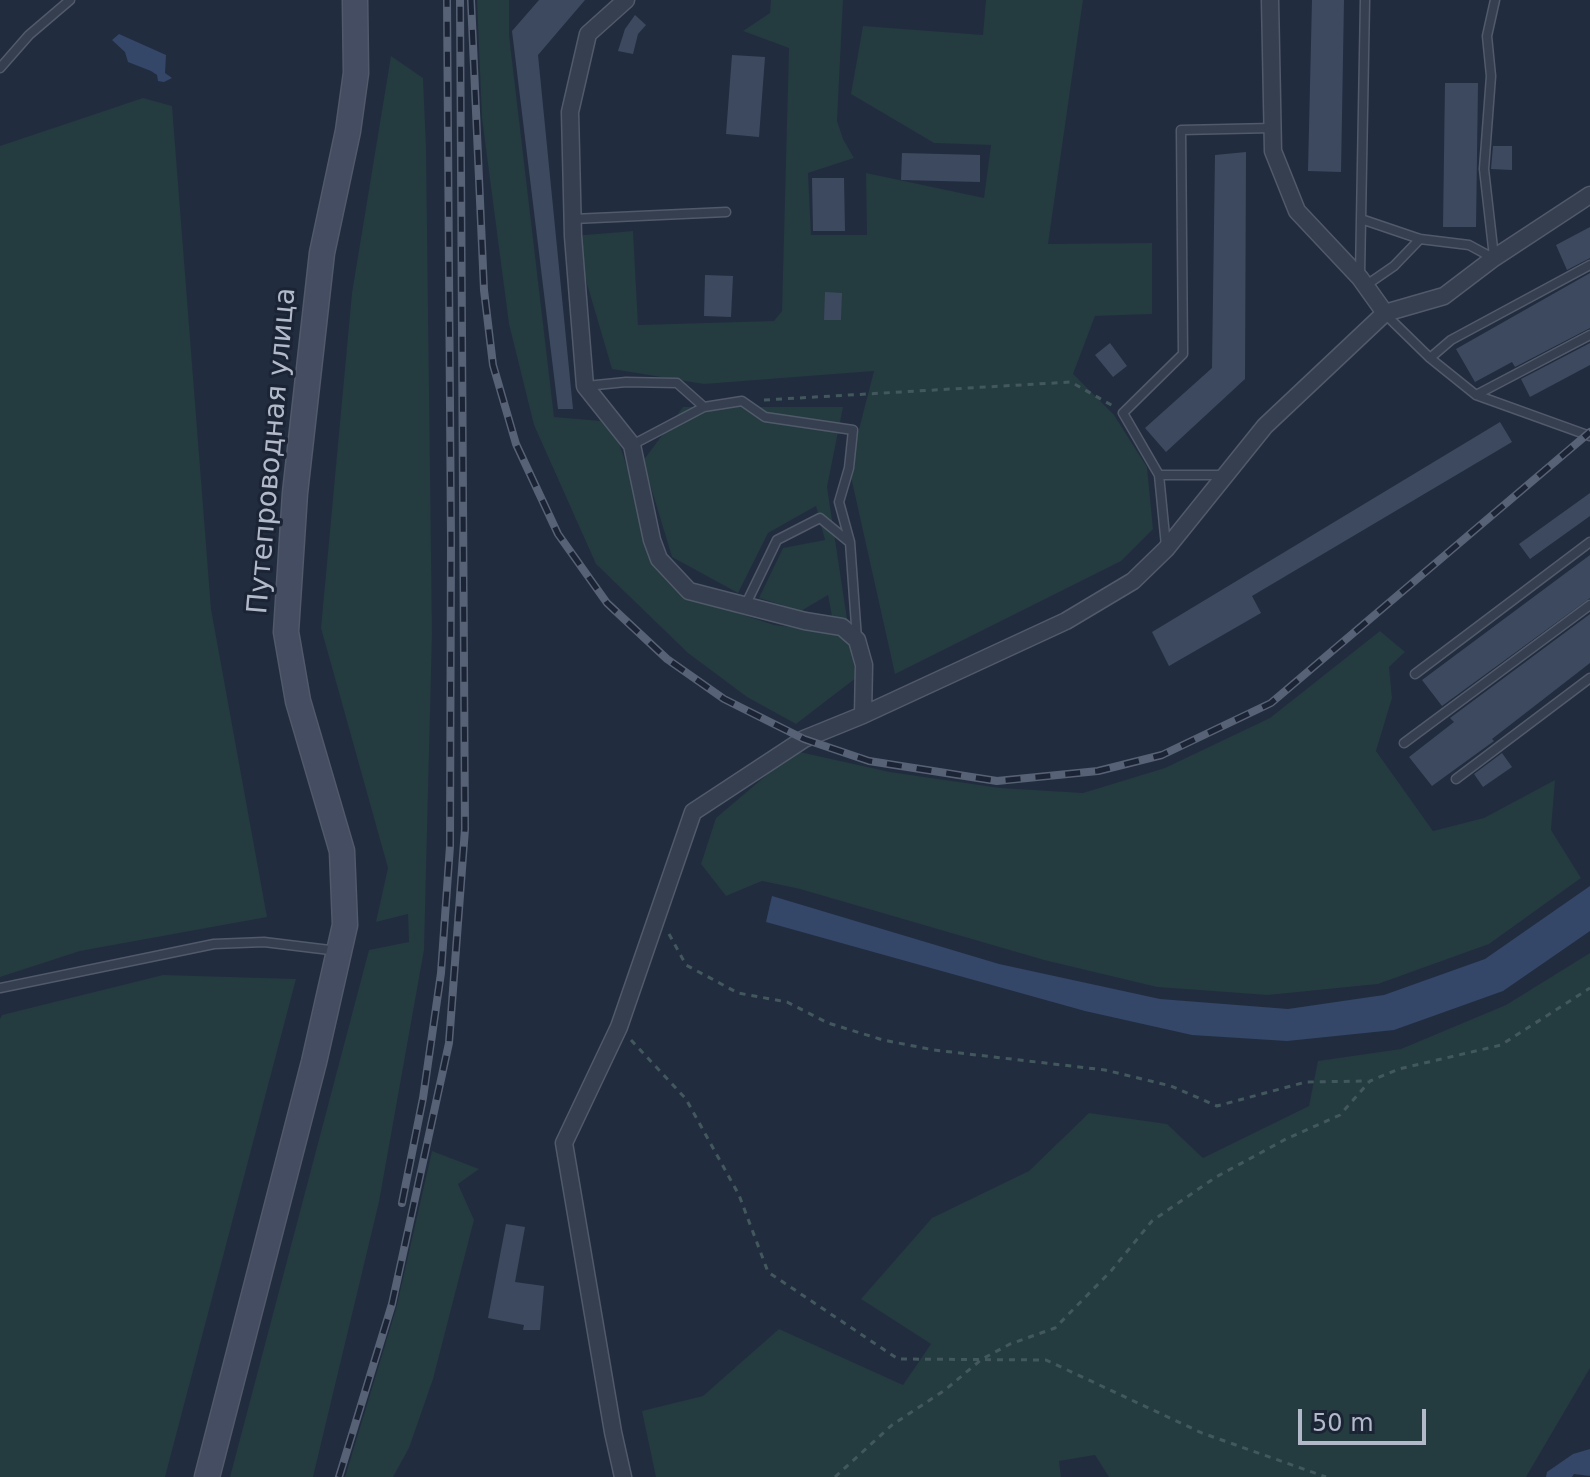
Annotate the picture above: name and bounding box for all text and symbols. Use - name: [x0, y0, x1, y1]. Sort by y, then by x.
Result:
- street label: Путепроводная улица: [242, 286, 304, 616]
- scale bar: [1302, 1393, 1430, 1443]
- text: 50 m: [1312, 1409, 1374, 1437]

